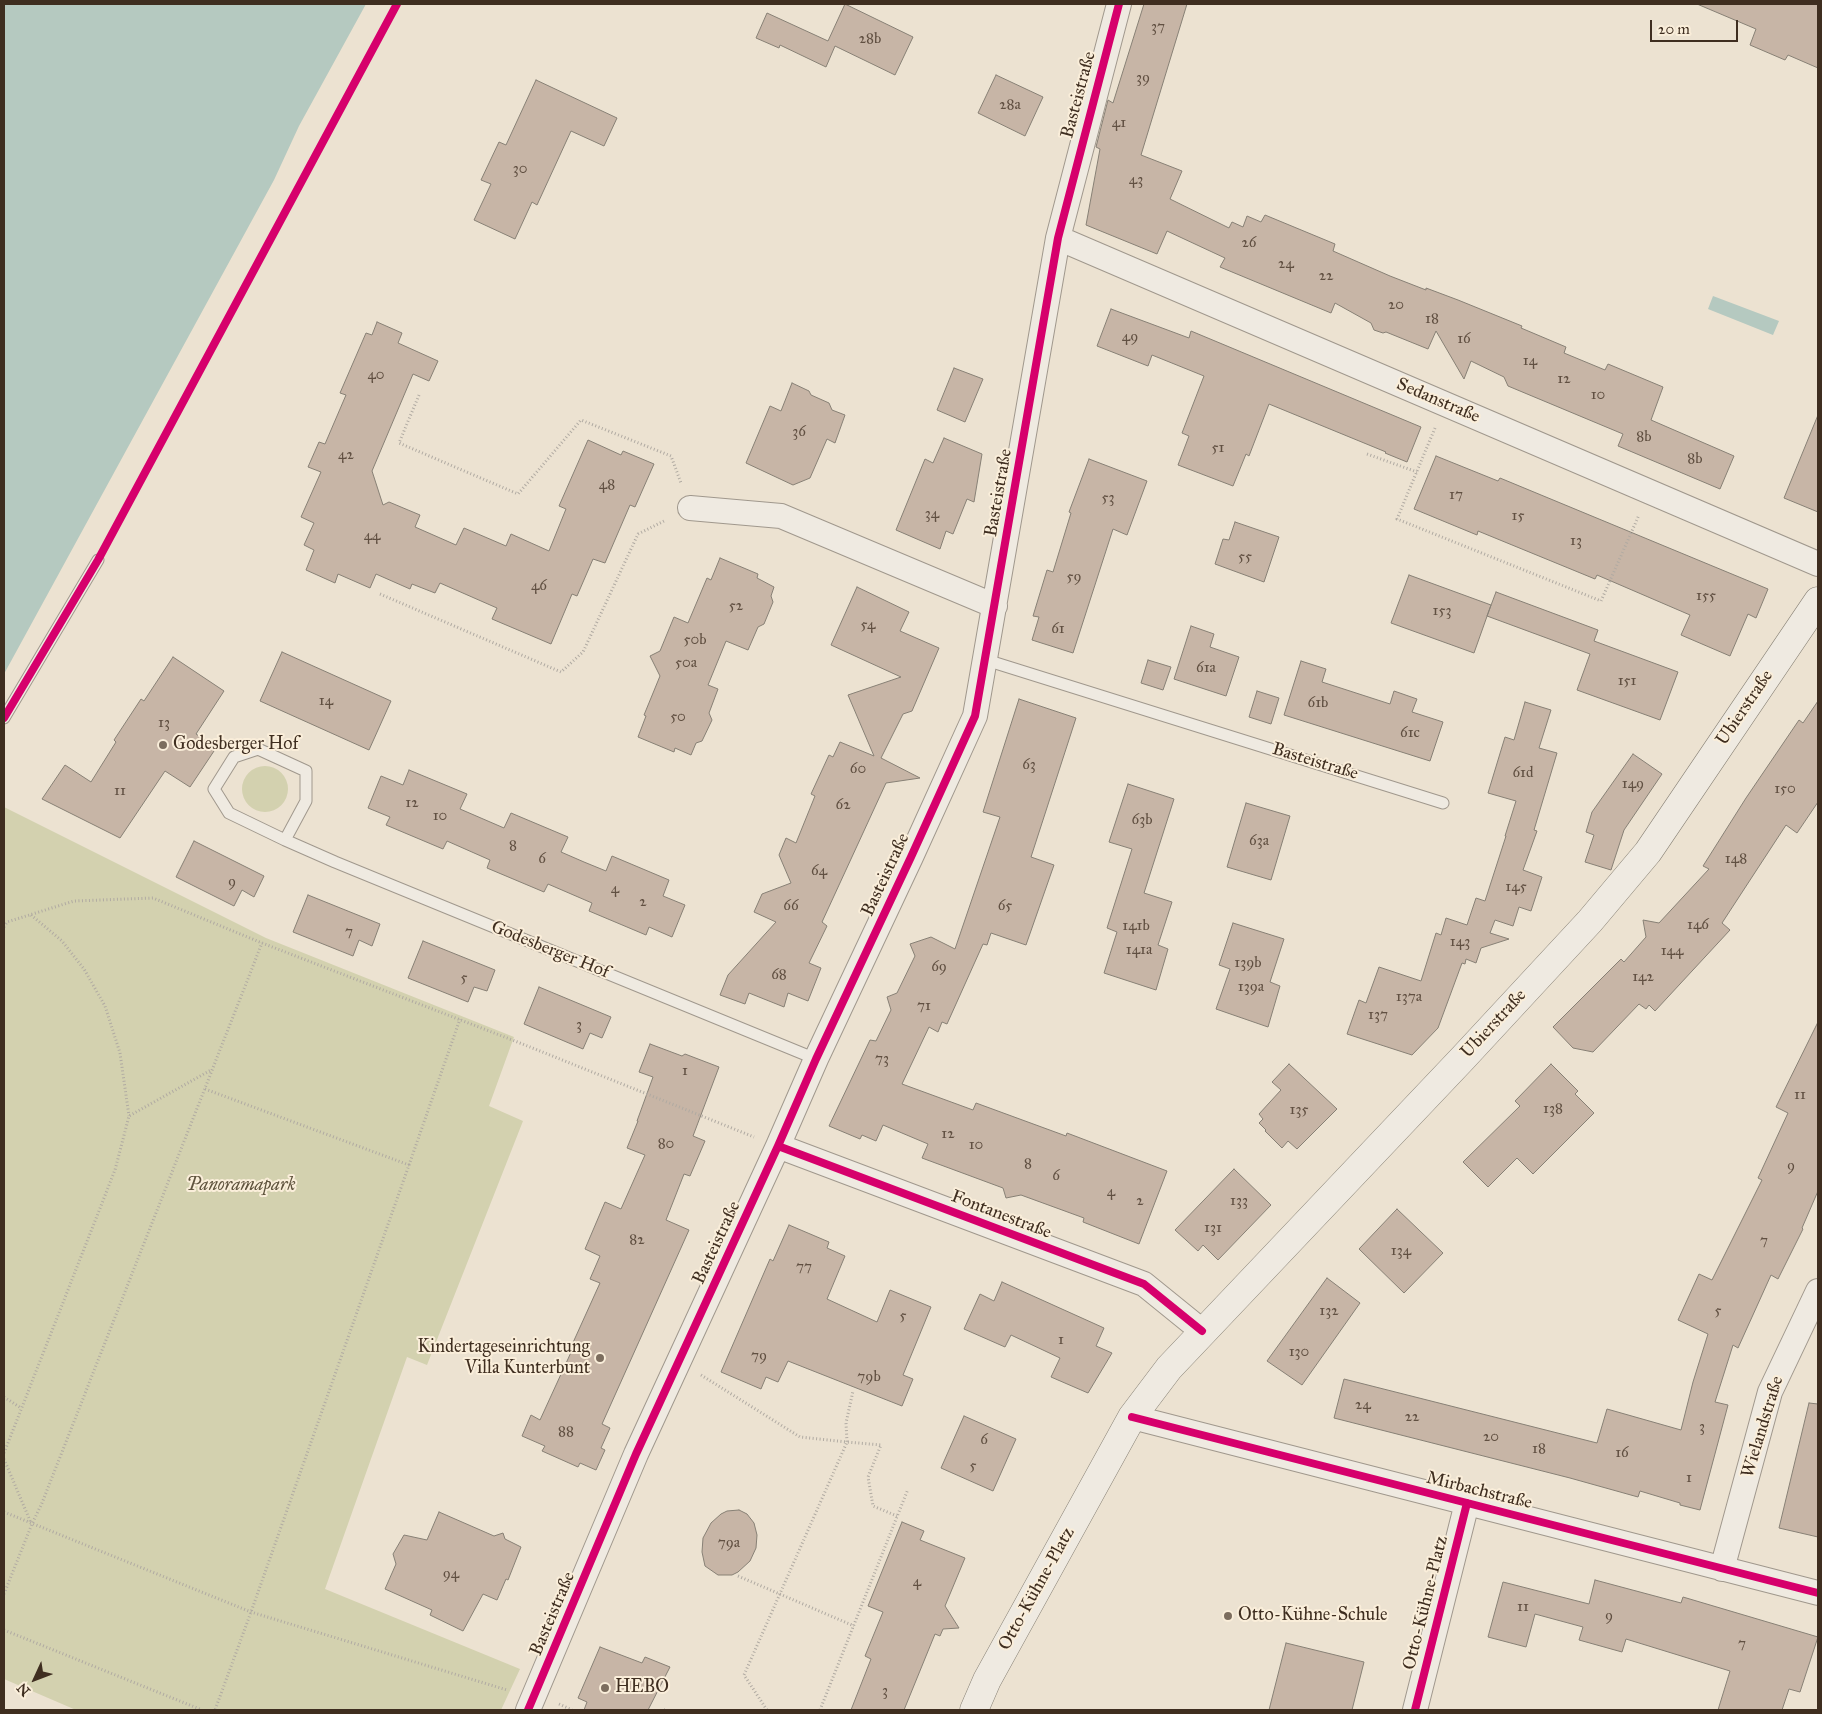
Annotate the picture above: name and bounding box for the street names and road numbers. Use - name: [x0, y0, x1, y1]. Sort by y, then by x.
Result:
- street label: Basteistraße: [1057, 49, 1101, 141]
- street label: Sedanstraße: [1393, 374, 1483, 428]
- street label: Basteistraße: [981, 447, 1017, 539]
- street label: Ubierstraße: [1712, 666, 1778, 750]
- street label: Basteistraße: [1269, 739, 1361, 785]
- street label: Basteistraße: [857, 830, 915, 920]
- street label: Godesberger Hof: [488, 916, 612, 984]
- street label: Ubierstraße: [1457, 985, 1531, 1063]
- street label: Fontanestraße: [948, 1186, 1054, 1244]
- street label: Basteistraße: [688, 1198, 746, 1288]
- street label: Wielandstraße: [1737, 1374, 1789, 1480]
- street label: Mirbachstraße: [1424, 1467, 1534, 1515]
- street label: Otto-Kühne-Platz: [994, 1524, 1080, 1654]
- street label: Otto-Kühne-Platz: [1399, 1534, 1453, 1672]
- street label: Basteistraße: [526, 1569, 580, 1659]

